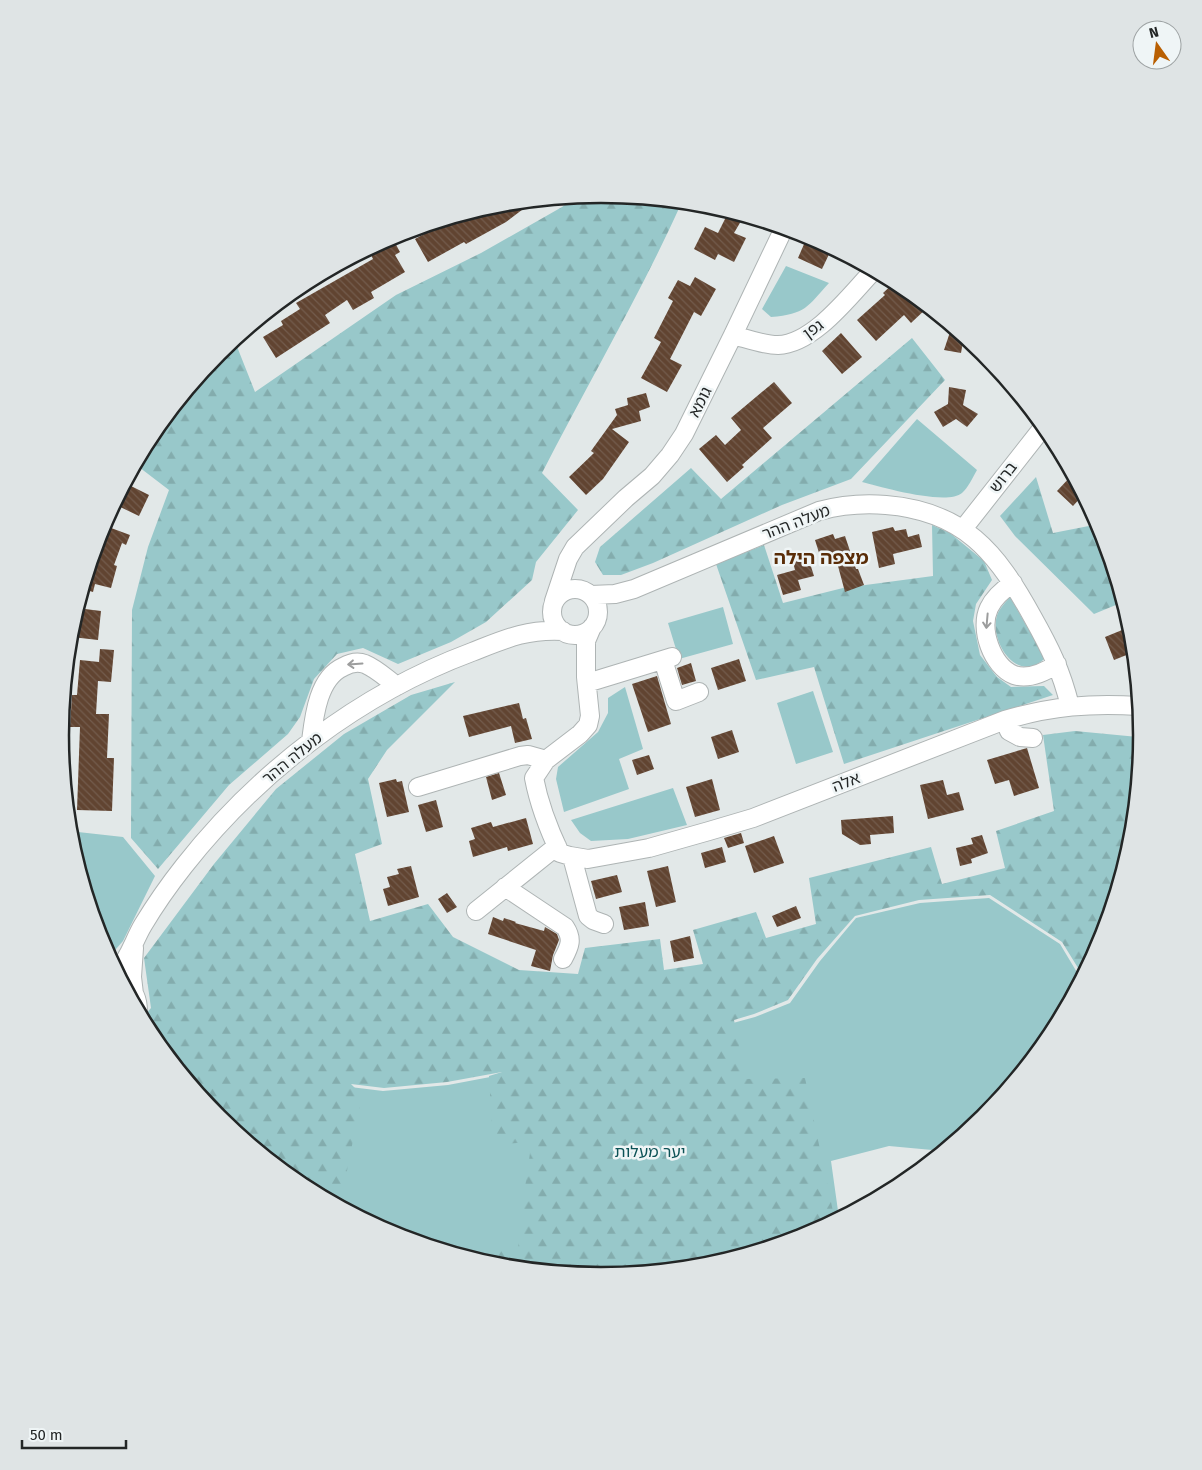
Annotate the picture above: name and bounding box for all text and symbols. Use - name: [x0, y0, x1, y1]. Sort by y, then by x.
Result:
- north arrow: [1132, 20, 1182, 70]
- text: N: [1147, 23, 1161, 42]
- street label: גפן: [799, 315, 827, 343]
- street label: גומא: [684, 384, 716, 420]
- street label: ברוש: [985, 458, 1021, 496]
- street label: מעלה ההר: [759, 500, 833, 544]
- district label: מצפה הילה: [774, 546, 868, 569]
- one-way arrow: [982, 613, 992, 629]
- one-way arrow: [348, 660, 364, 669]
- street label: מעלה ההר: [258, 728, 326, 788]
- street label: אלה: [829, 768, 863, 796]
- park label: יער מעלות: [615, 1142, 686, 1161]
- scale bar: [22, 1418, 126, 1450]
- text: 50 m: [30, 1426, 63, 1444]

